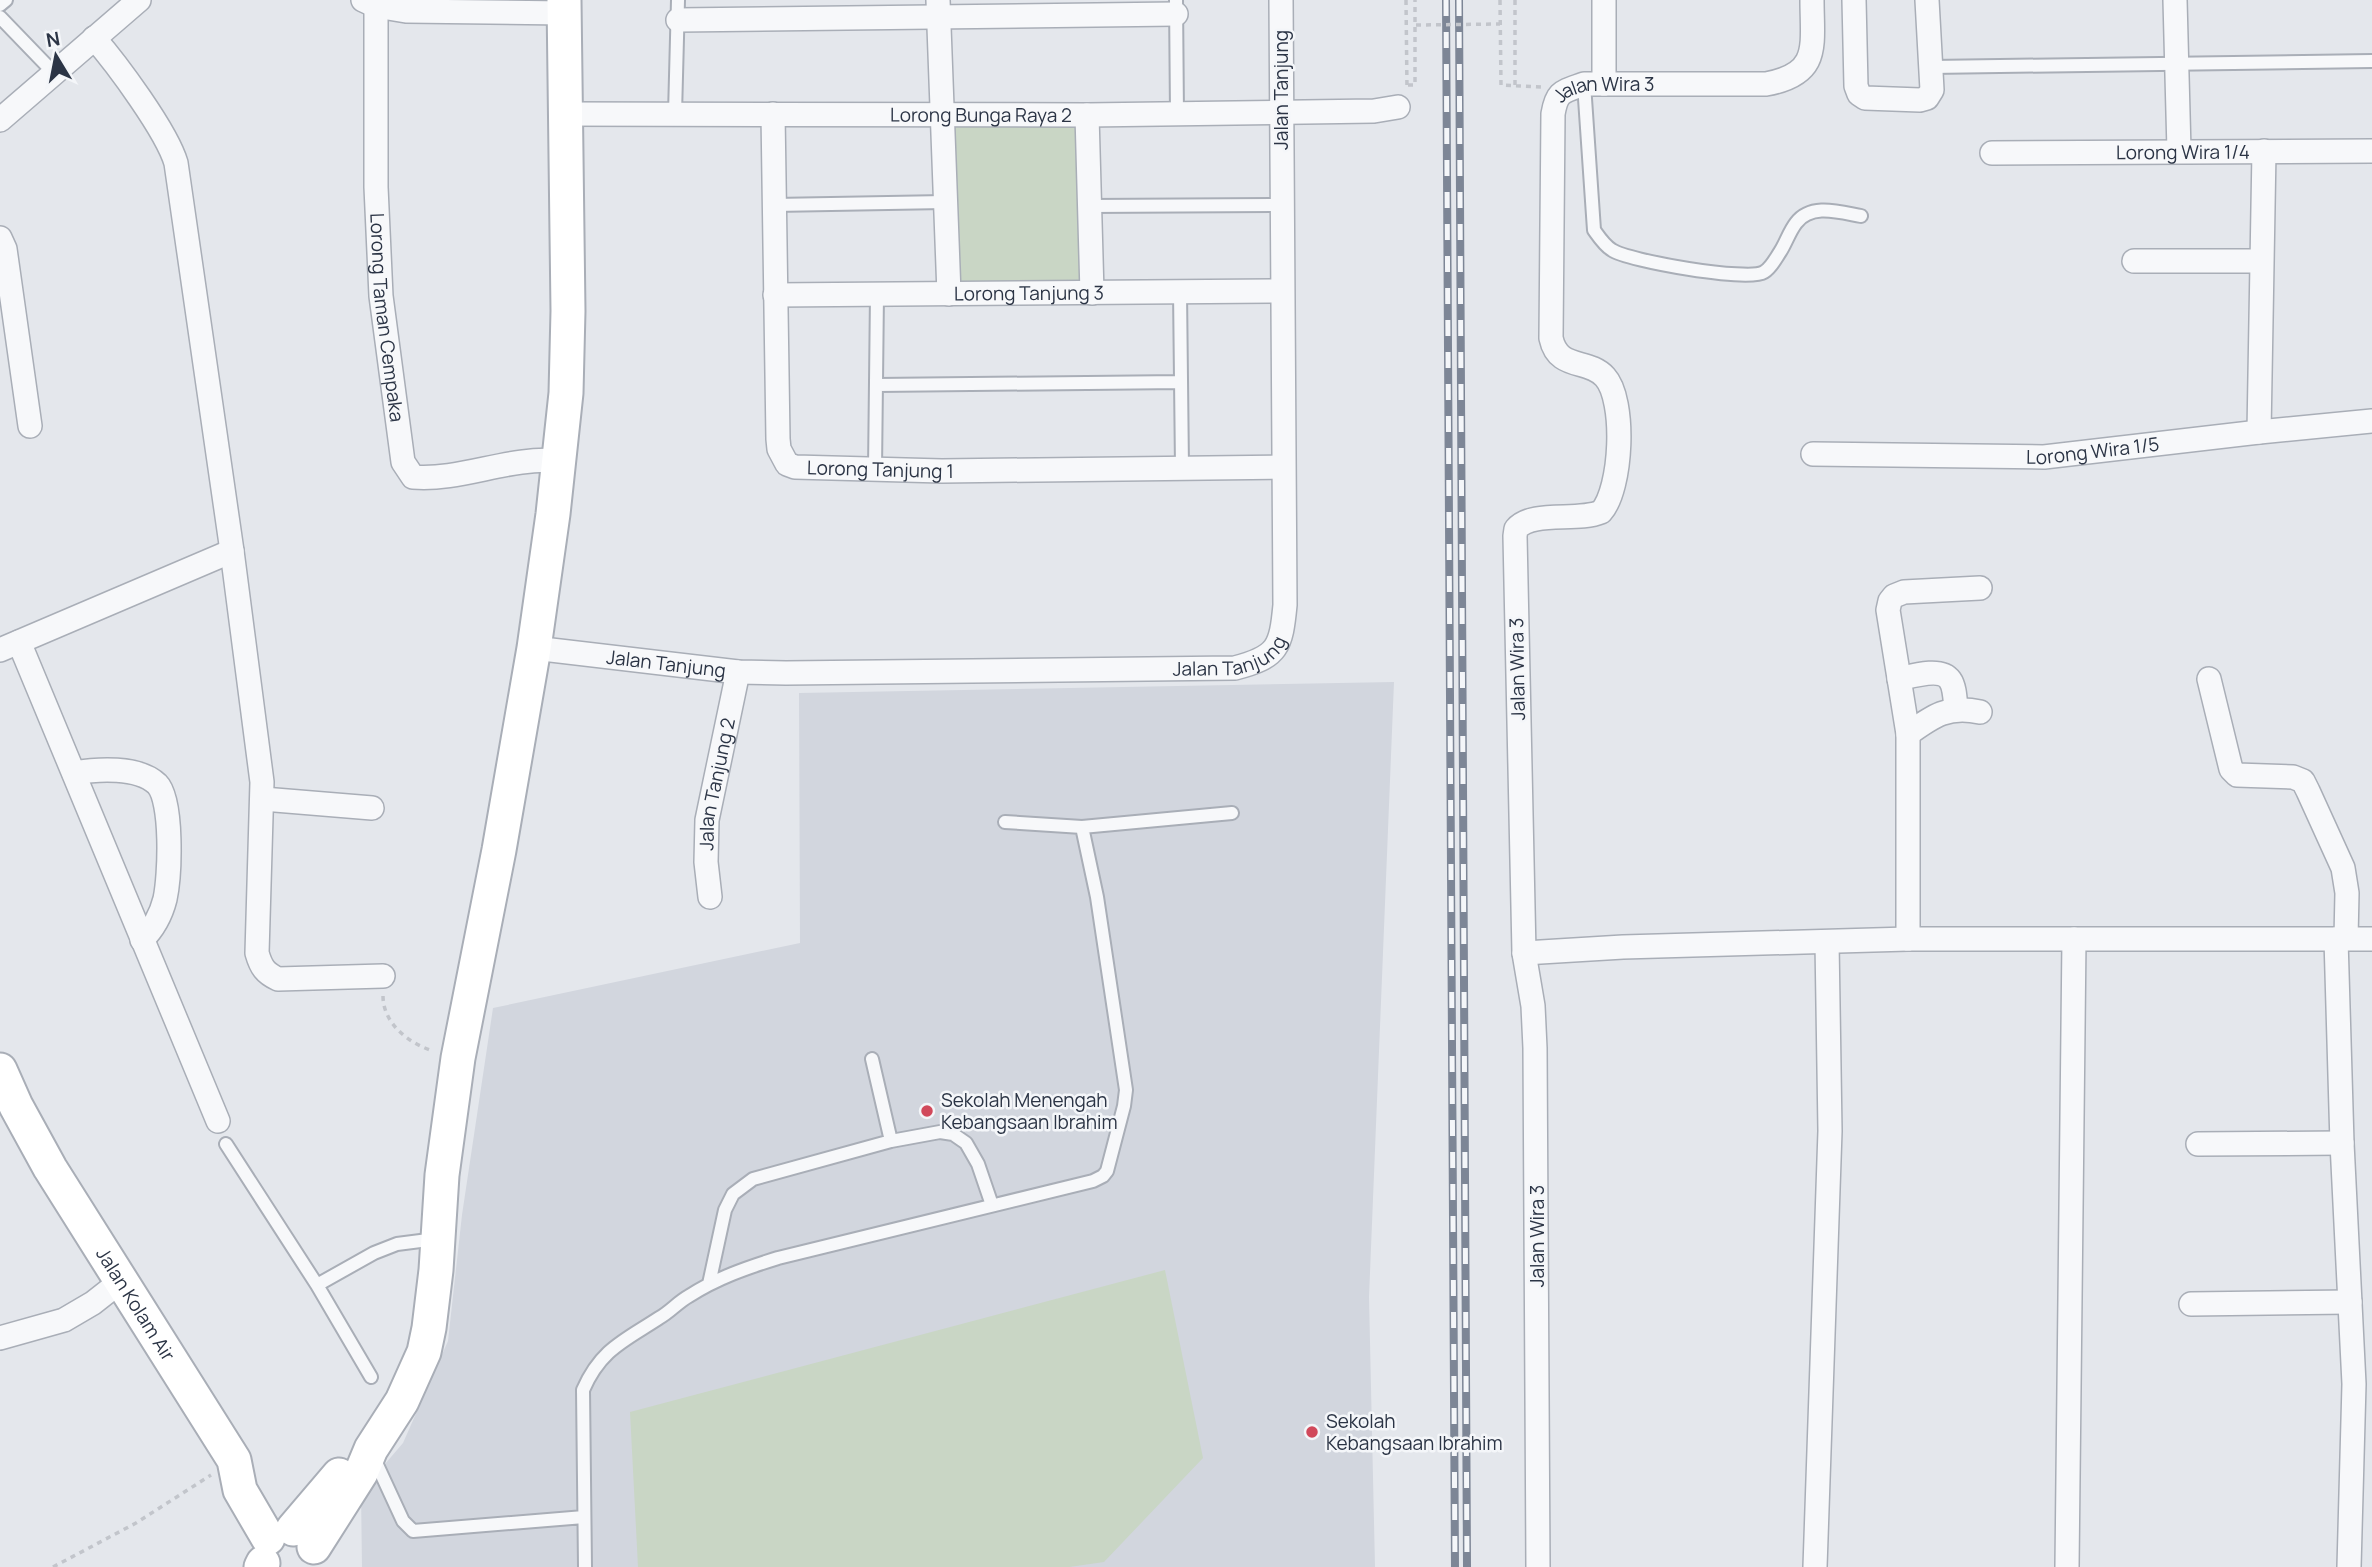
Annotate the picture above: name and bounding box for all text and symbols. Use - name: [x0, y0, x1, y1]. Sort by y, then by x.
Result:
- north arrow: [21, 21, 91, 91]
- text: N: [44, 25, 62, 53]
- street label: Jalan Tanjung: [1268, 30, 1294, 150]
- street label: Jalan Wira 3: [1546, 71, 1655, 107]
- street label: Lorong Bunga Raya 2: [890, 102, 1072, 128]
- street label: Lorong Wira 1/4: [2116, 139, 2250, 165]
- street label: Lorong Taman Cempaka: [364, 212, 411, 423]
- street label: Lorong Tanjung 3: [954, 279, 1104, 307]
- street label: Lorong Wira 1/5: [2026, 431, 2161, 470]
- street label: Lorong Tanjung 1: [807, 454, 954, 484]
- street label: Jalan Wira 3: [1503, 617, 1531, 721]
- street label: Jalan Tanjung: [1172, 632, 1292, 682]
- street label: Jalan Tanjung: [605, 644, 727, 683]
- street label: Jalan Tanjung 2: [693, 715, 741, 851]
- place label: Sekolah Menengah Kebangsaan Ibrahim: [941, 1087, 1118, 1135]
- marker: Sekolah Menengah Kebangsaan Ibrahim: [919, 1103, 935, 1119]
- street label: Jalan Wira 3: [1524, 1185, 1550, 1287]
- street label: Jalan Kolam Air: [90, 1242, 181, 1366]
- place label: Sekolah Kebangsaan Ibrahim: [1326, 1408, 1503, 1456]
- marker: Sekolah Kebangsaan Ibrahim: [1304, 1424, 1320, 1440]

